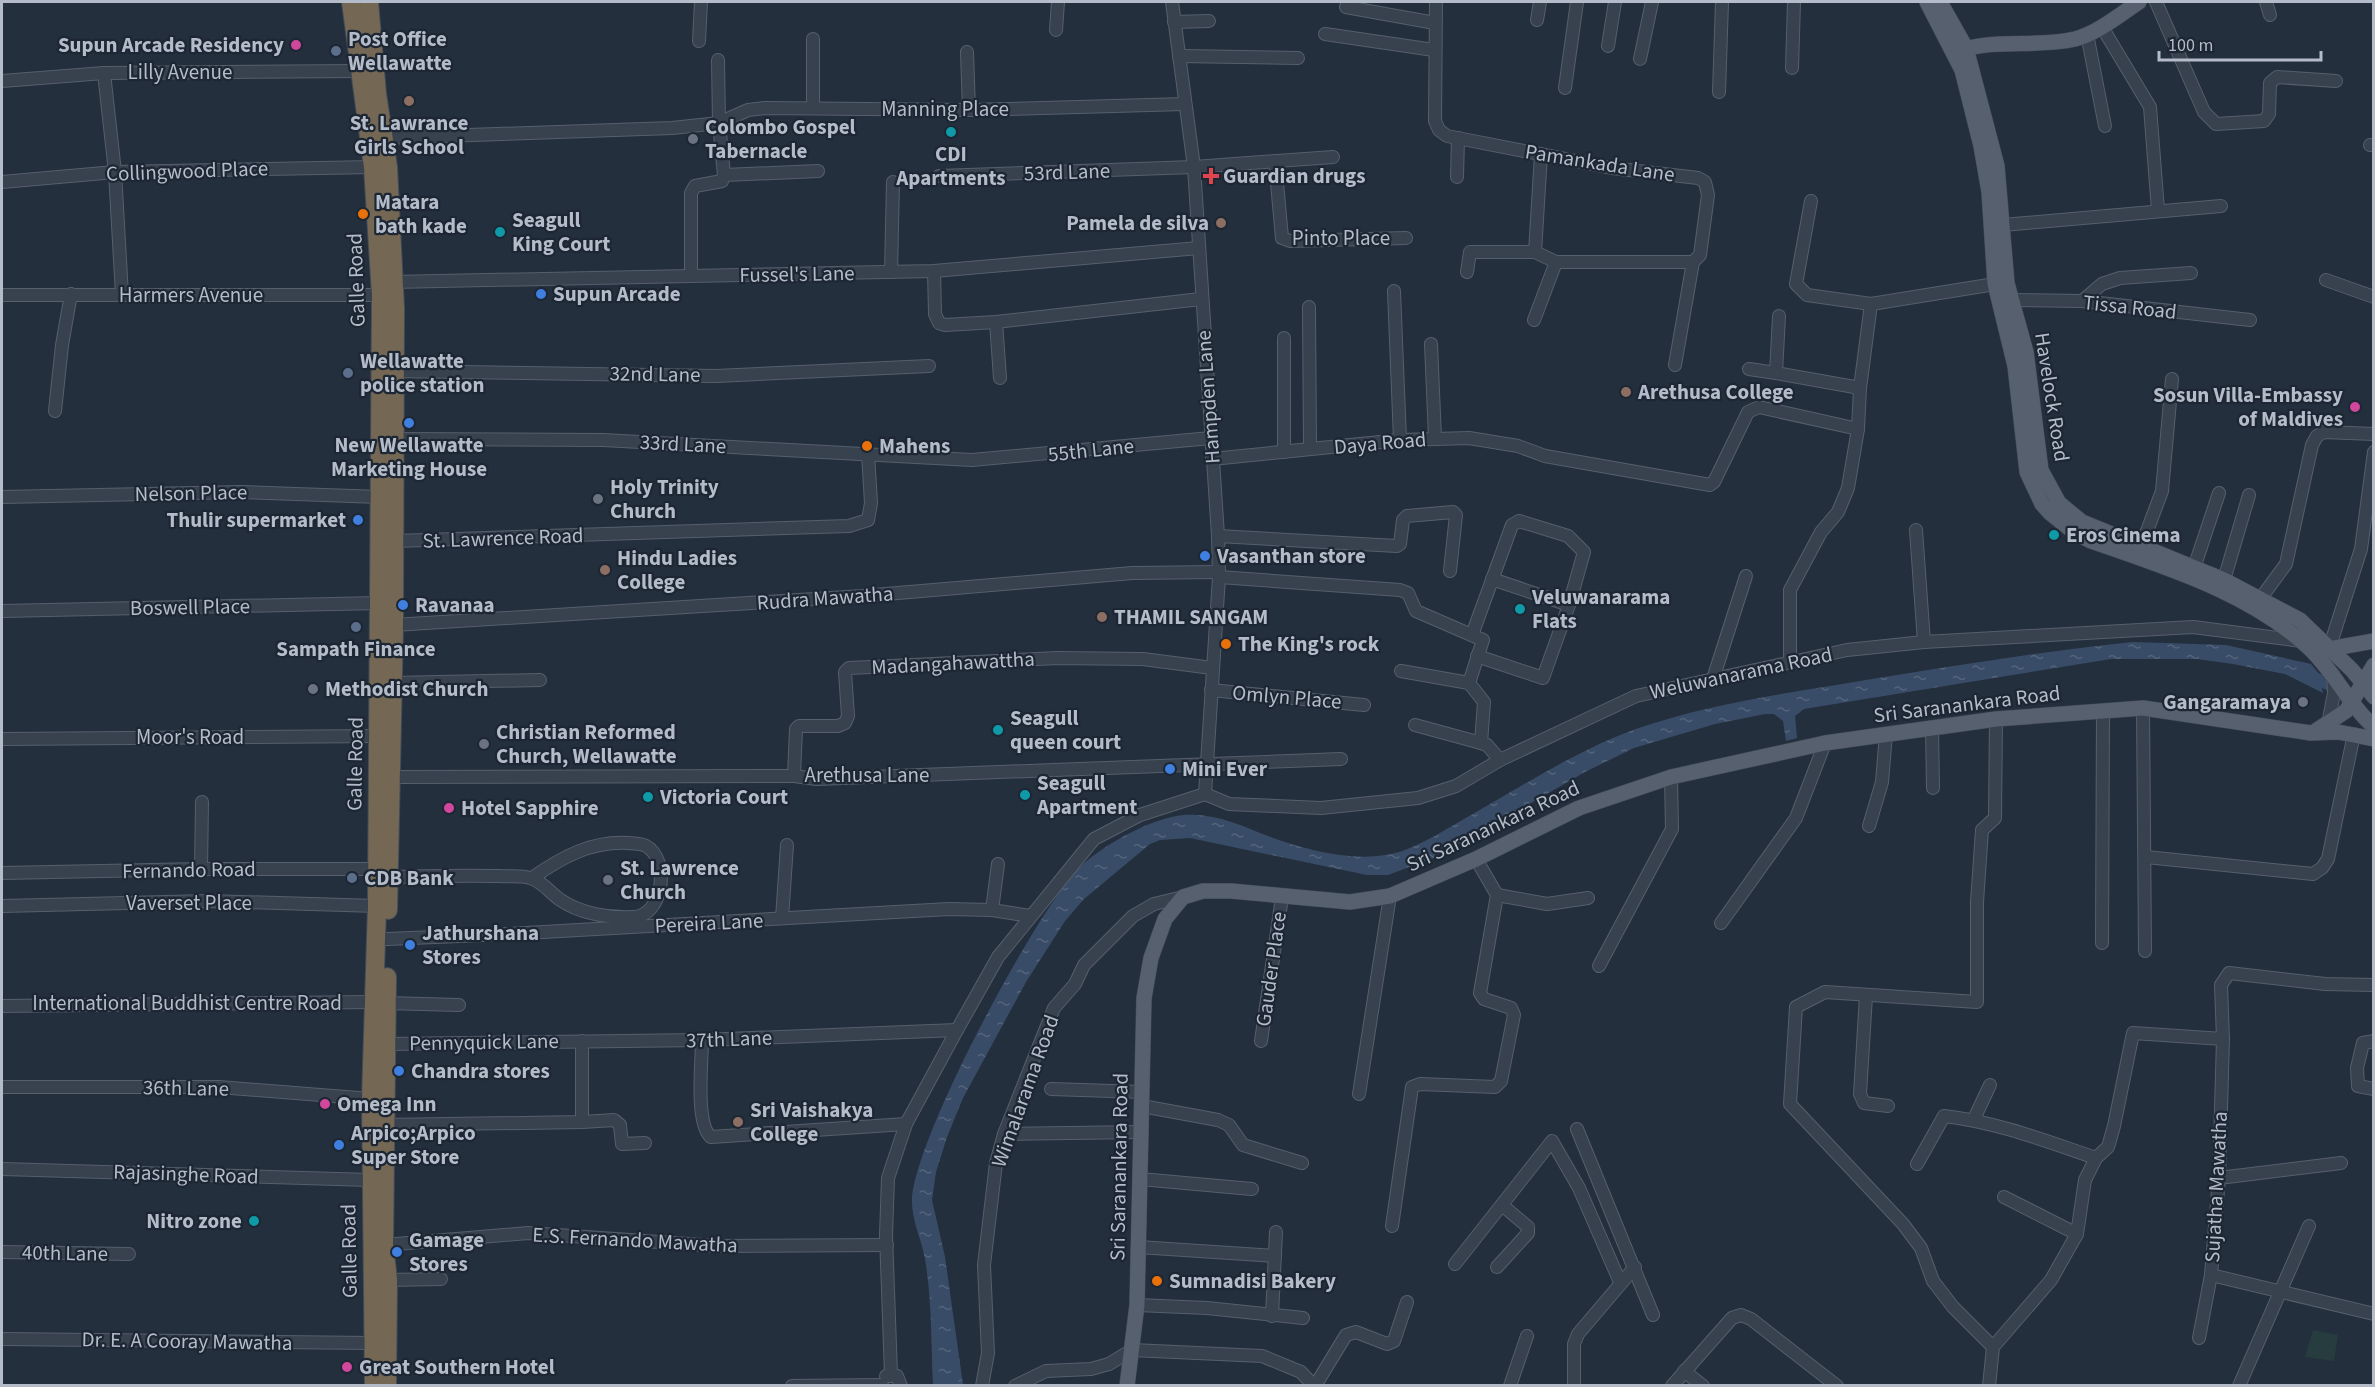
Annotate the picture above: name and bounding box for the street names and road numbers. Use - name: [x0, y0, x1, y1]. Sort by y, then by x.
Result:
- street label: Lilly Avenue: [128, 57, 232, 87]
- street label: Manning Place: [881, 94, 1009, 124]
- street label: Pamankada Lane: [1523, 136, 1677, 190]
- street label: Collingwood Place: [105, 153, 269, 189]
- street label: 53rd Lane: [1023, 155, 1111, 189]
- street label: Pinto Place: [1292, 223, 1390, 253]
- street label: Galle Road: [339, 233, 373, 327]
- street label: Fussel's Lane: [739, 258, 855, 290]
- street label: Harmers Avenue: [119, 280, 263, 310]
- street label: Tissa Road: [2082, 287, 2178, 327]
- street label: Hampden Lane: [1188, 329, 1228, 465]
- street label: Havelock Road: [2027, 330, 2077, 464]
- street label: 32nd Lane: [609, 358, 701, 390]
- street label: Daya Road: [1332, 424, 1428, 462]
- street label: 33rd Lane: [639, 427, 727, 461]
- street label: 55th Lane: [1047, 431, 1135, 469]
- street label: Nelson Place: [134, 477, 248, 509]
- street label: St. Lawrence Road: [422, 520, 584, 556]
- street label: Rudra Mawatha: [756, 578, 894, 618]
- street label: Boswell Place: [130, 591, 250, 623]
- street label: Weluwanarama Road: [1647, 639, 1835, 707]
- street label: Madangahawattha: [871, 644, 1035, 682]
- street label: Omlyn Place: [1231, 677, 1343, 717]
- street label: Sri Saranankara Road: [1872, 678, 2062, 730]
- street label: Galle Road: [339, 717, 371, 811]
- street label: Moor's Road: [136, 722, 244, 752]
- street label: Arethusa Lane: [805, 760, 929, 790]
- street label: Sri Saranankara Road: [1401, 773, 1585, 879]
- street label: Fernando Road: [122, 854, 256, 886]
- street label: Vaverset Place: [126, 888, 252, 918]
- street label: Pereira Lane: [654, 905, 764, 941]
- street label: Gauder Place: [1248, 910, 1294, 1028]
- street label: International Buddhist Centre Road: [32, 988, 342, 1018]
- street label: Wimalarama Road: [984, 1011, 1066, 1171]
- street label: 37th Lane: [685, 1023, 773, 1055]
- street label: Pennyquick Lane: [409, 1026, 559, 1058]
- street label: 36th Lane: [143, 1072, 229, 1104]
- street label: Sri Saranankara Road: [1102, 1073, 1136, 1261]
- street label: Sujatha Mawatha: [2197, 1111, 2235, 1263]
- street label: Rajasinghe Road: [113, 1156, 259, 1192]
- street label: Galle Road: [333, 1204, 365, 1298]
- street label: E.S. Fernando Mawatha: [532, 1220, 738, 1260]
- street label: 40th Lane: [22, 1237, 108, 1269]
- street label: Dr. E. A Cooray Mawatha: [81, 1324, 293, 1358]

